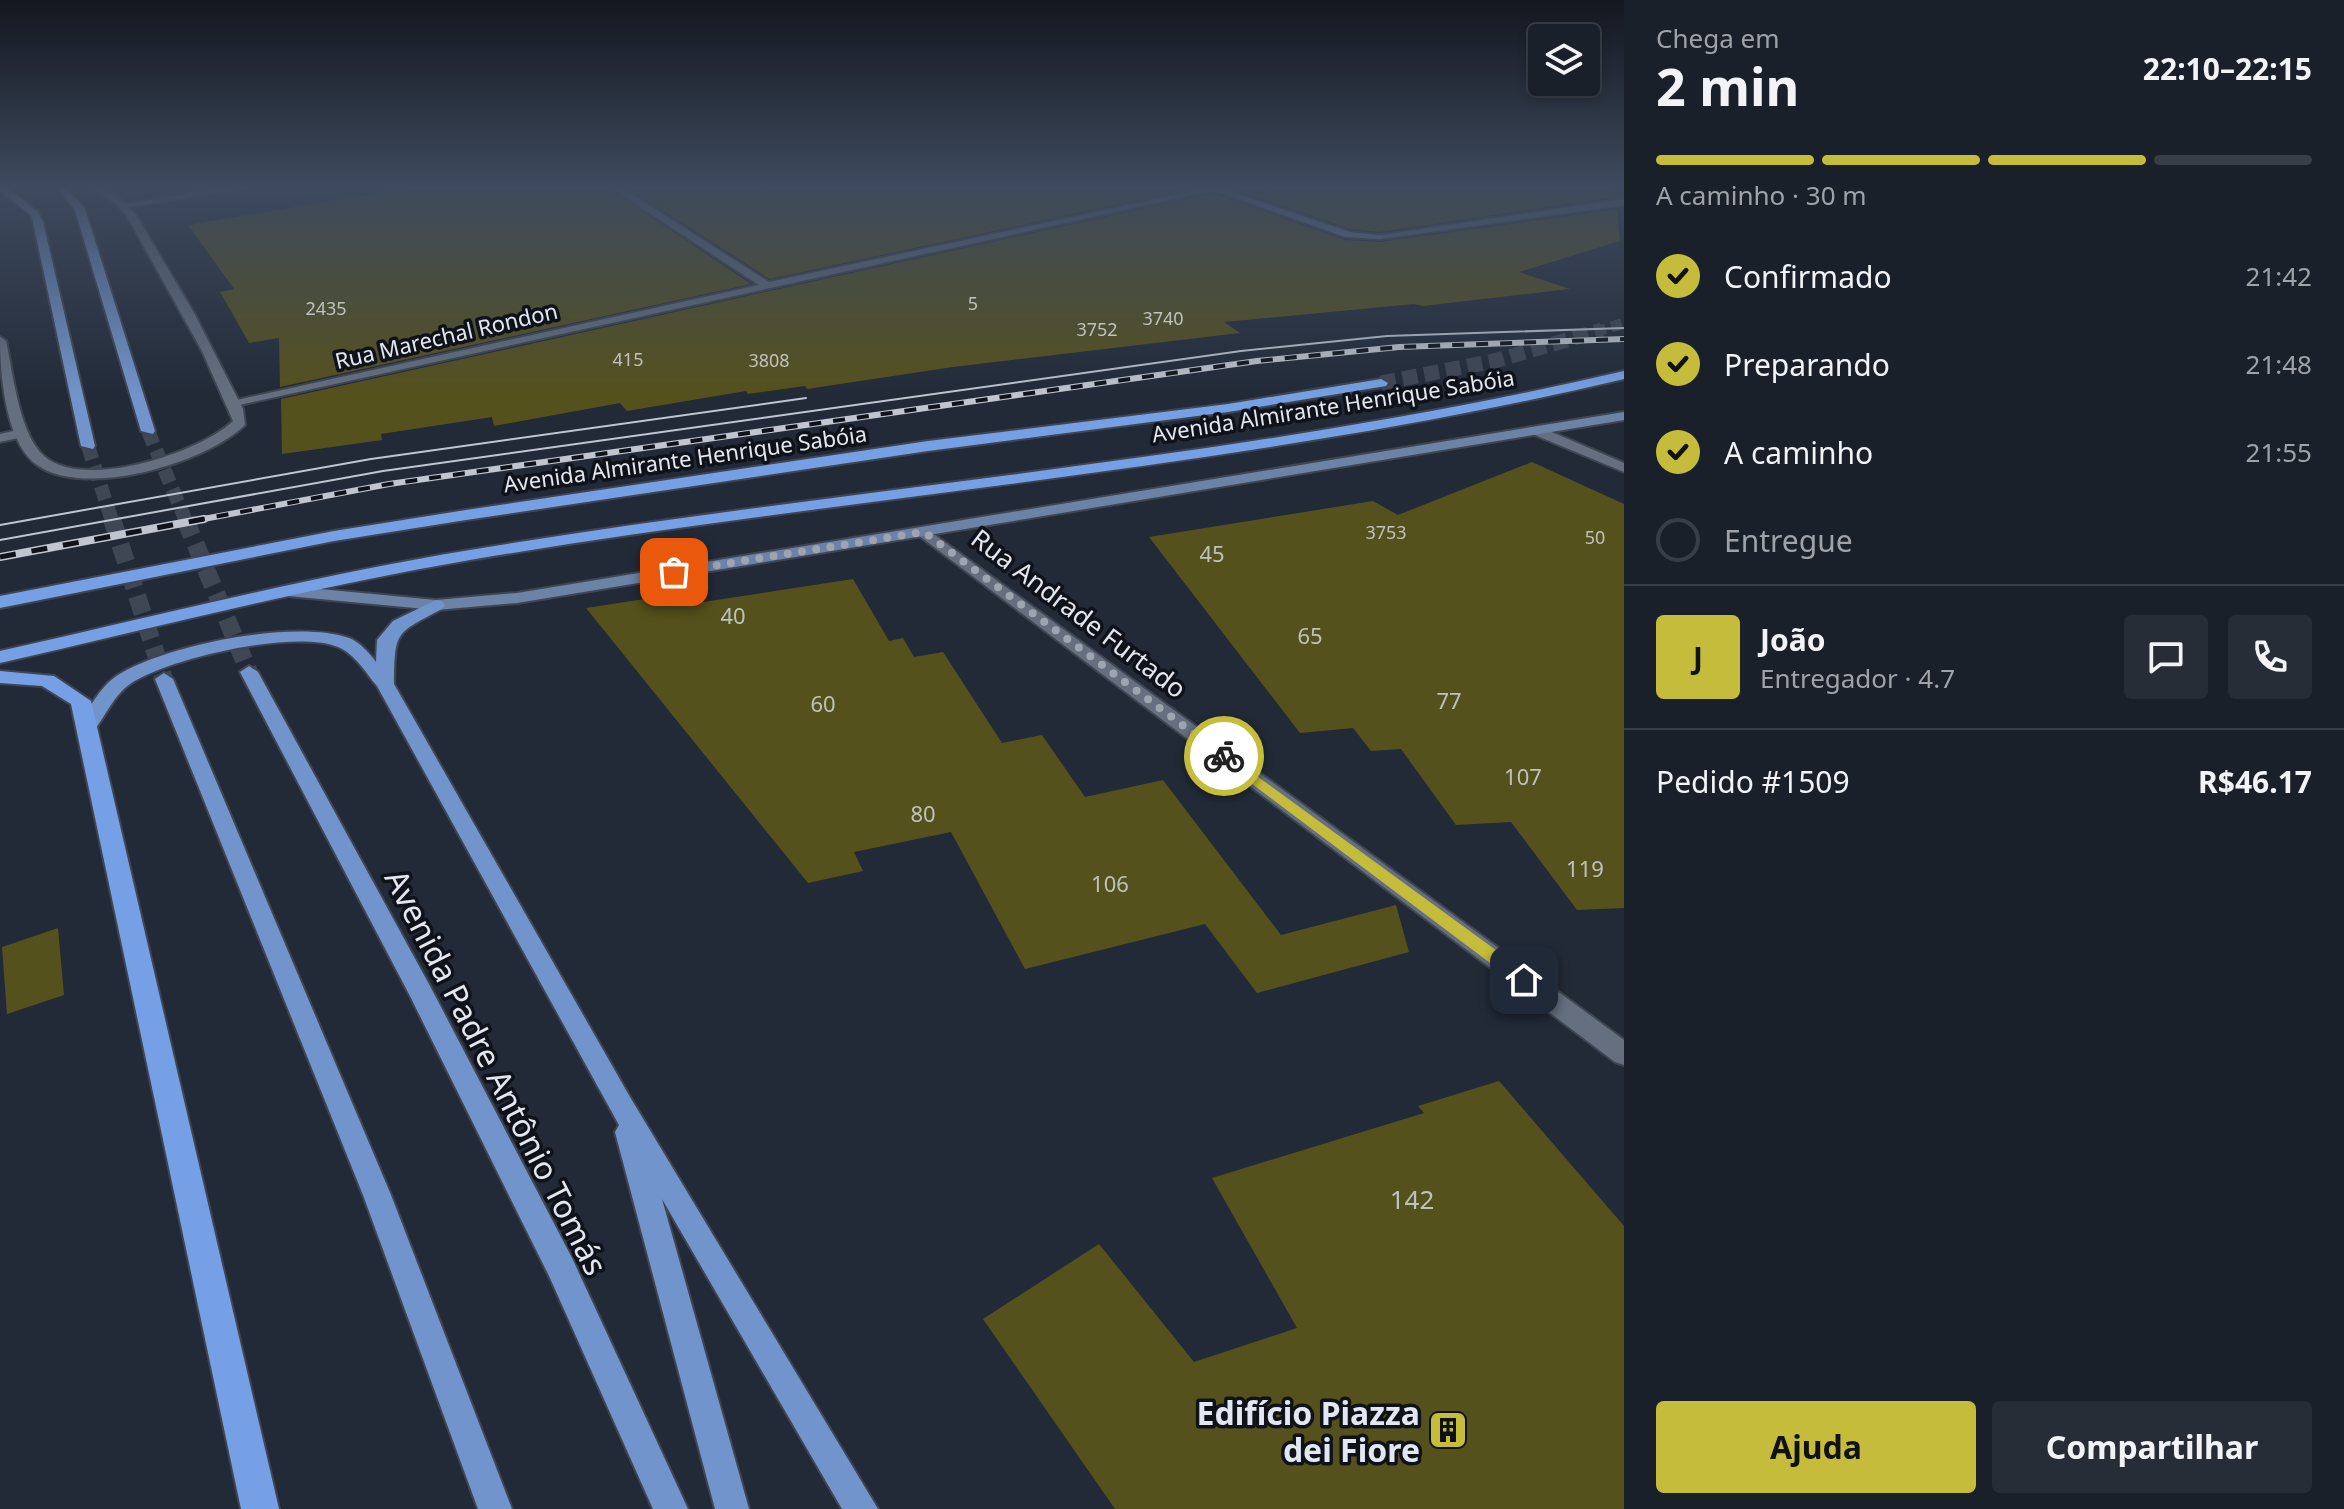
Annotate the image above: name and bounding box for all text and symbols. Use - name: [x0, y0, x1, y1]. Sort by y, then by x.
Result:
- text: Chega em: [1656, 20, 1779, 56]
- map controls: [1528, 24, 1600, 96]
- button: layers: [1528, 24, 1600, 96]
- text: 22:10–22:15: [2143, 48, 2312, 89]
- text: 2 min: [1656, 50, 1799, 121]
- text: A caminho · 30 m: [1656, 177, 1867, 213]
- icon: check: [1656, 254, 1700, 298]
- text: Confirmado: [1724, 256, 1892, 297]
- text: 21:42: [2246, 258, 2312, 294]
- house number: 5: [968, 291, 978, 315]
- street label: Rua Marechal Rondon: [332, 295, 560, 375]
- house number: 2435: [305, 296, 347, 320]
- house number: 3740: [1142, 306, 1184, 330]
- house number: 3752: [1076, 317, 1118, 341]
- icon: check: [1656, 342, 1700, 386]
- text: Preparando: [1724, 344, 1890, 385]
- text: 21:48: [2246, 346, 2312, 382]
- house number: 415: [613, 347, 643, 371]
- house number: 3808: [748, 348, 790, 372]
- street label: Avenida Almirante Henrique Sabóia: [1150, 361, 1516, 449]
- street label: Avenida Almirante Henrique Sabóia: [501, 418, 869, 498]
- icon: check: [1656, 430, 1700, 474]
- text: A caminho: [1724, 432, 1873, 473]
- text: 21:55: [2246, 434, 2312, 470]
- street label: Rua Andrade Furtado: [964, 520, 1194, 706]
- house number: 3753: [1365, 520, 1407, 544]
- text: Entregue: [1724, 520, 1853, 561]
- house number: 50: [1585, 525, 1605, 549]
- pin: [640, 538, 708, 606]
- house number: 45: [1199, 538, 1225, 568]
- icon: bag: [652, 550, 696, 594]
- house number: 40: [720, 600, 746, 630]
- button: chat: [2124, 615, 2208, 699]
- button: phone: [2228, 615, 2312, 699]
- text: João: [1760, 619, 1825, 660]
- house number: 65: [1297, 620, 1323, 650]
- text: J: [1693, 637, 1703, 678]
- text: Entregador · 4.7: [1760, 660, 1955, 696]
- house number: 77: [1436, 685, 1462, 715]
- house number: 60: [810, 688, 836, 718]
- courier: [1184, 716, 1264, 796]
- icon: bike: [1202, 734, 1246, 778]
- house number: 107: [1504, 761, 1542, 791]
- text: Pedido #1509: [1656, 761, 1850, 802]
- text: R$46.17: [2198, 761, 2312, 802]
- house number: 80: [910, 798, 936, 828]
- house number: 119: [1566, 853, 1604, 883]
- street label: Avenida Padre Antônio Tomás: [376, 862, 618, 1282]
- house number: 106: [1091, 868, 1129, 898]
- pin: [1490, 946, 1558, 1014]
- icon: home: [1502, 958, 1546, 1002]
- house number: 142: [1390, 1181, 1434, 1217]
- place label: Edifício Piazza dei Fiore: [1197, 1391, 1420, 1471]
- button: Ajuda: [1656, 1401, 1976, 1493]
- button: Compartilhar: [1992, 1401, 2312, 1493]
- building icon: Edifício Piazza dei Fiore: [1427, 1409, 1469, 1451]

